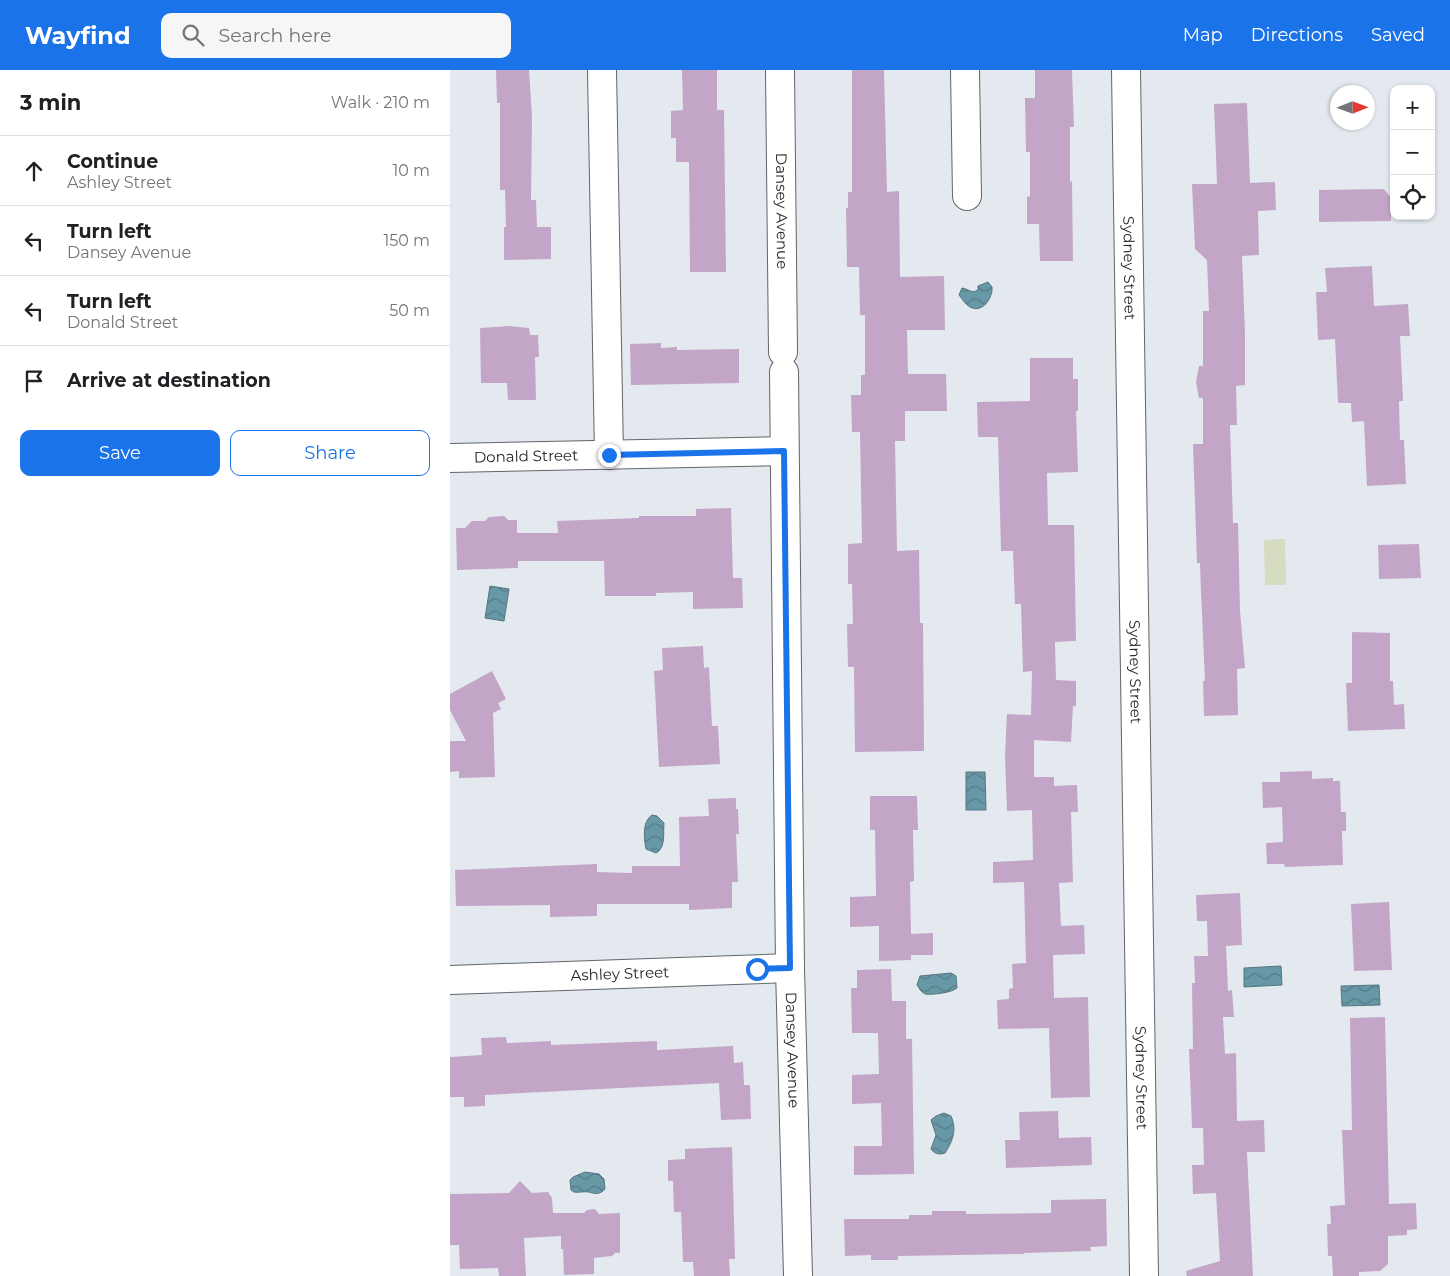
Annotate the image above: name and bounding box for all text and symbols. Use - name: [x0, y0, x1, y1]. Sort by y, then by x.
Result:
- search box: [161, 13, 511, 58]
- text: Wayfind: [25, 21, 131, 50]
- icon: search: [179, 21, 207, 49]
- text: Search here: [219, 24, 332, 47]
- text: Map: [1183, 24, 1223, 46]
- text: Directions: [1251, 24, 1343, 46]
- text: Saved: [1371, 24, 1425, 46]
- north arrow: [1330, 85, 1375, 130]
- map controls: [1390, 85, 1435, 220]
- button: +: [1390, 85, 1435, 130]
- text: 3 min: [20, 90, 81, 115]
- text: Walk · 210 m: [331, 93, 430, 112]
- button: −: [1390, 130, 1435, 175]
- text: Continue: [67, 150, 158, 173]
- street label: Dansey Avenue: [772, 153, 792, 269]
- icon: ahead: [20, 157, 48, 185]
- text: 10 m: [392, 161, 430, 180]
- text: Ashley Street: [67, 173, 172, 192]
- button: locate: [1390, 175, 1435, 220]
- street label: Sydney Street: [1119, 216, 1140, 320]
- text: Turn left: [67, 220, 152, 243]
- icon: left: [20, 227, 48, 255]
- text: 150 m: [383, 231, 430, 250]
- text: Dansey Avenue: [67, 243, 191, 262]
- text: Turn left: [67, 290, 152, 313]
- icon: left: [20, 297, 48, 325]
- text: 50 m: [389, 301, 430, 320]
- text: Donald Street: [67, 313, 178, 332]
- icon: arrive: [20, 367, 48, 395]
- text: Arrive at destination: [67, 369, 271, 392]
- button: Save: [20, 430, 220, 476]
- button: Share: [230, 430, 430, 476]
- route end: [598, 444, 621, 467]
- street label: Donald Street: [474, 445, 578, 466]
- street label: Sydney Street: [1125, 620, 1146, 724]
- route start: [746, 958, 769, 981]
- street label: Ashley Street: [570, 962, 669, 985]
- street label: Dansey Avenue: [782, 991, 804, 1108]
- street label: Sydney Street: [1131, 1026, 1152, 1130]

